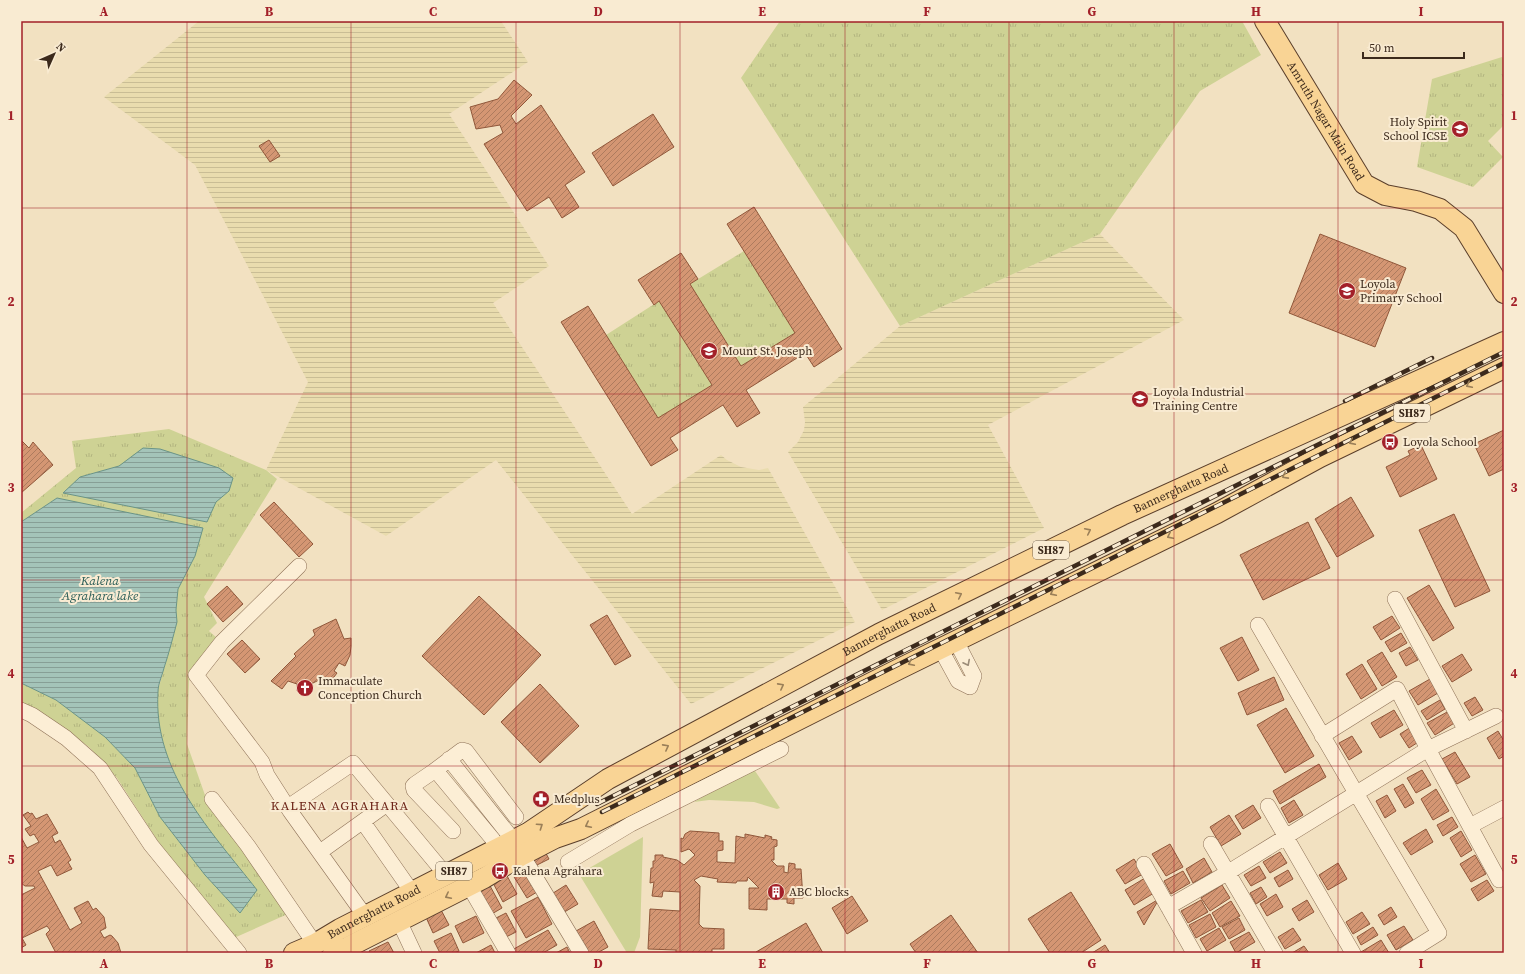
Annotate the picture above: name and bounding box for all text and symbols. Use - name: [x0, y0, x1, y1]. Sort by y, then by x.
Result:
- text: A: [100, 3, 109, 20]
- text: B: [265, 3, 274, 20]
- text: C: [429, 3, 437, 20]
- text: D: [593, 3, 603, 20]
- text: E: [758, 3, 766, 20]
- text: F: [923, 3, 931, 20]
- text: G: [1088, 3, 1097, 20]
- text: H: [1251, 3, 1261, 20]
- text: I: [1418, 3, 1424, 20]
- north arrow: [34, 34, 74, 74]
- scale bar: [1363, 34, 1464, 60]
- text: N: [53, 39, 69, 55]
- text: 50 m: [1369, 40, 1395, 56]
- street label: Amruth Nagar Main Road: [1283, 58, 1368, 184]
- text: 1: [7, 107, 15, 124]
- text: 1: [1510, 107, 1518, 124]
- place label: Holy Spirit School ICSE: [1383, 114, 1447, 144]
- school or university icon: Holy Spirit School ICSE: [1450, 119, 1470, 139]
- place label: Loyola Primary School: [1360, 276, 1443, 306]
- school or university icon: Loyola Primary School: [1337, 281, 1357, 301]
- text: 2: [7, 293, 15, 310]
- text: 2: [1510, 293, 1518, 310]
- school or university icon: Mount St. Joseph: [699, 341, 719, 361]
- place label: Mount St. Joseph: [722, 343, 812, 359]
- one-way arrow: [1466, 380, 1473, 388]
- place label: Loyola Industrial Training Centre: [1153, 384, 1245, 414]
- school or university icon: Loyola Industrial Training Centre: [1130, 389, 1150, 409]
- road number: SH87: [1394, 404, 1430, 422]
- bus stop icon: Loyola School: [1380, 432, 1400, 452]
- place label: Loyola School: [1403, 434, 1477, 450]
- one-way arrow: [1349, 437, 1356, 445]
- street label: Bannerghatta Road: [1131, 460, 1231, 517]
- one-way arrow: [1282, 471, 1290, 479]
- text: 3: [7, 479, 15, 496]
- text: 3: [1510, 479, 1518, 496]
- one-way arrow: [1084, 528, 1092, 536]
- one-way arrow: [1166, 531, 1174, 538]
- road number: SH87: [1033, 541, 1069, 559]
- water label: Kalena Agrahara lake: [61, 572, 139, 604]
- one-way arrow: [1050, 588, 1057, 596]
- one-way arrow: [955, 592, 962, 600]
- street label: Bannerghatta Road: [840, 599, 939, 660]
- one-way arrow: [908, 658, 916, 665]
- one-way arrow: [963, 659, 970, 667]
- text: 4: [7, 665, 15, 682]
- text: 4: [1510, 665, 1518, 682]
- place label: Immaculate Conception Church: [318, 673, 422, 703]
- church icon: Immaculate Conception Church: [295, 678, 315, 698]
- one-way arrow: [777, 683, 784, 690]
- one-way arrow: [662, 744, 670, 752]
- pharmacy icon: Medplus: [531, 789, 551, 809]
- place label: Medplus: [554, 791, 600, 807]
- district label: KALENA AGRAHARA: [271, 797, 409, 814]
- one-way arrow: [585, 820, 593, 828]
- one-way arrow: [535, 824, 542, 831]
- text: 5: [7, 851, 15, 868]
- text: 5: [1510, 851, 1518, 868]
- bus stop icon: Kalena Agrahara: [490, 861, 510, 881]
- road number: SH87: [436, 862, 472, 880]
- place label: Kalena Agrahara: [513, 863, 603, 879]
- street label: Bannerghatta Road: [324, 881, 423, 943]
- building icon: ABC blocks: [766, 882, 786, 902]
- place label: ABC blocks: [789, 884, 849, 900]
- one-way arrow: [445, 891, 452, 899]
- text: A: [100, 955, 109, 972]
- text: B: [265, 955, 274, 972]
- text: C: [429, 955, 437, 972]
- text: D: [593, 955, 603, 972]
- text: E: [758, 955, 766, 972]
- text: F: [923, 955, 931, 972]
- text: G: [1088, 955, 1097, 972]
- text: H: [1251, 955, 1261, 972]
- text: I: [1418, 955, 1424, 972]

